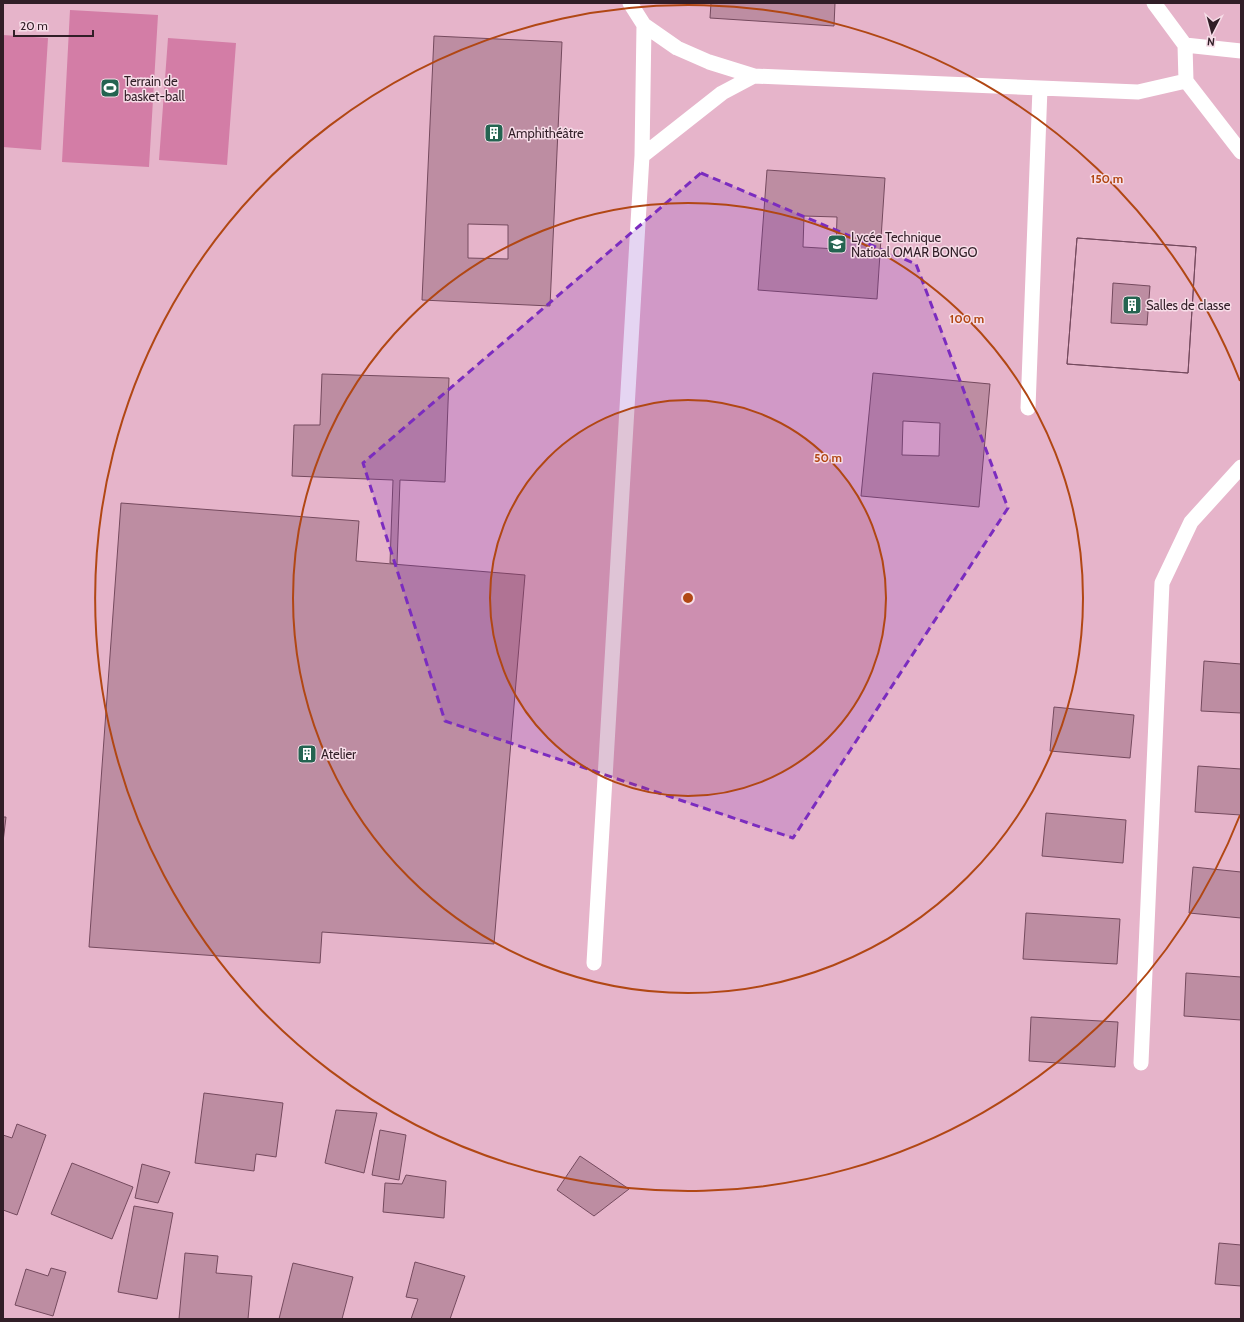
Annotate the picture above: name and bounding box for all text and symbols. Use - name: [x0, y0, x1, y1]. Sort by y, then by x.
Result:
- scale bar: [14, 12, 93, 38]
- north arrow: [1192, 12, 1232, 52]
- text: 20 m: [20, 18, 48, 33]
- text: N: [1206, 35, 1216, 49]
- place label: Terrain de basket-ball: [124, 73, 185, 104]
- sports icon: Terrain de basket-ball: [99, 77, 121, 99]
- building icon: Amphithéâtre: [483, 122, 505, 144]
- place label: Amphithéâtre: [508, 125, 584, 141]
- text: 150 m: [1091, 171, 1123, 186]
- place label: Lycée Technique Natioal OMAR BONGO: [851, 229, 978, 260]
- school or university icon: Lycée Technique Natioal OMAR BONGO: [826, 233, 848, 255]
- building icon: Salles de classe: [1121, 294, 1143, 316]
- place label: Salles de classe: [1146, 297, 1231, 313]
- text: 100 m: [950, 311, 984, 326]
- text: 50 m: [814, 450, 842, 465]
- centre of rings: [681, 591, 695, 605]
- building icon: Atelier: [296, 743, 318, 765]
- place label: Atelier: [321, 746, 357, 762]

